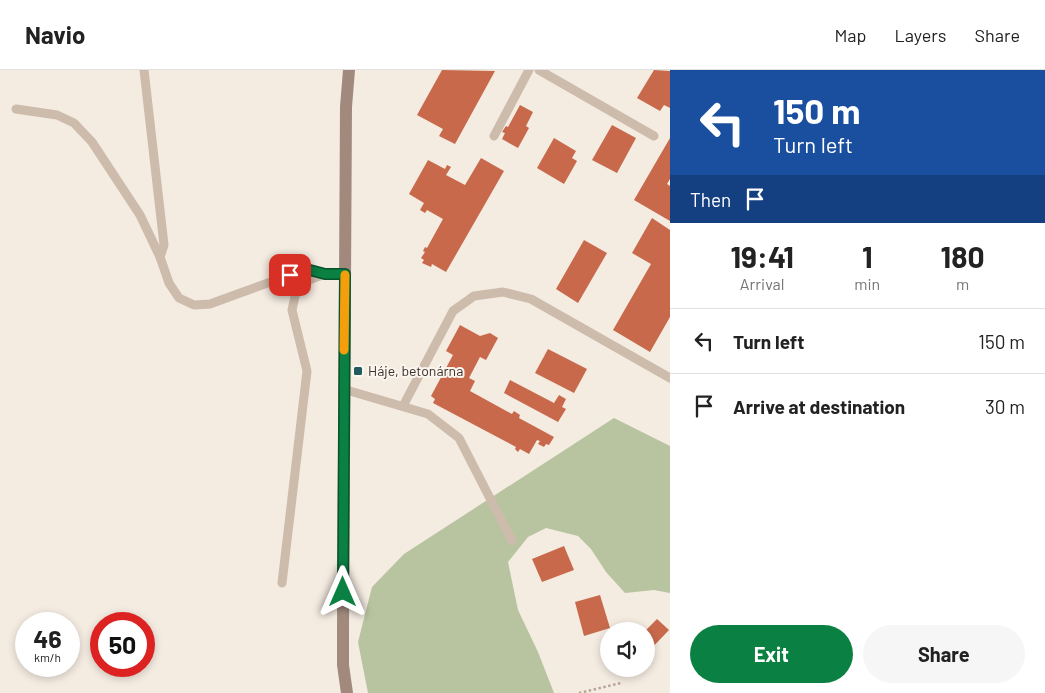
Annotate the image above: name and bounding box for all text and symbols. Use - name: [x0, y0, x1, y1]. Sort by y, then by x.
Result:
- text: Navio: [25, 20, 85, 49]
- text: Map: [834, 24, 866, 46]
- text: Layers: [894, 24, 947, 46]
- text: Share: [975, 24, 1020, 46]
- text: 150 m: [773, 89, 860, 131]
- icon: left: [690, 90, 755, 155]
- text: Turn left: [773, 131, 853, 157]
- icon: arrive: [741, 185, 769, 213]
- text: Then: [690, 188, 731, 211]
- text: 19:41: [730, 238, 794, 274]
- text: 1: [862, 238, 873, 274]
- text: 180: [941, 238, 985, 274]
- pin: [269, 254, 311, 296]
- icon: arrive: [276, 261, 304, 289]
- text: Arrival: [740, 274, 784, 293]
- text: min: [854, 274, 880, 293]
- text: m: [956, 274, 969, 293]
- icon: left: [690, 327, 718, 355]
- text: Turn left: [733, 330, 804, 353]
- text: 150 m: [978, 330, 1025, 353]
- place label: Háje, betonárna: [368, 362, 463, 379]
- marker: Háje, betonárna: [352, 365, 364, 377]
- icon: arrive: [690, 392, 718, 420]
- text: Arrive at destination: [733, 395, 905, 418]
- text: 30 m: [985, 395, 1025, 418]
- position arrow: [316, 565, 368, 617]
- speed limit sign: 50: [90, 612, 155, 677]
- map controls: [600, 622, 655, 677]
- button: sound: [600, 622, 655, 677]
- text: 46: [33, 623, 62, 653]
- button: Exit: [690, 625, 853, 683]
- button: Share: [863, 625, 1025, 683]
- text: km/h: [34, 650, 61, 664]

